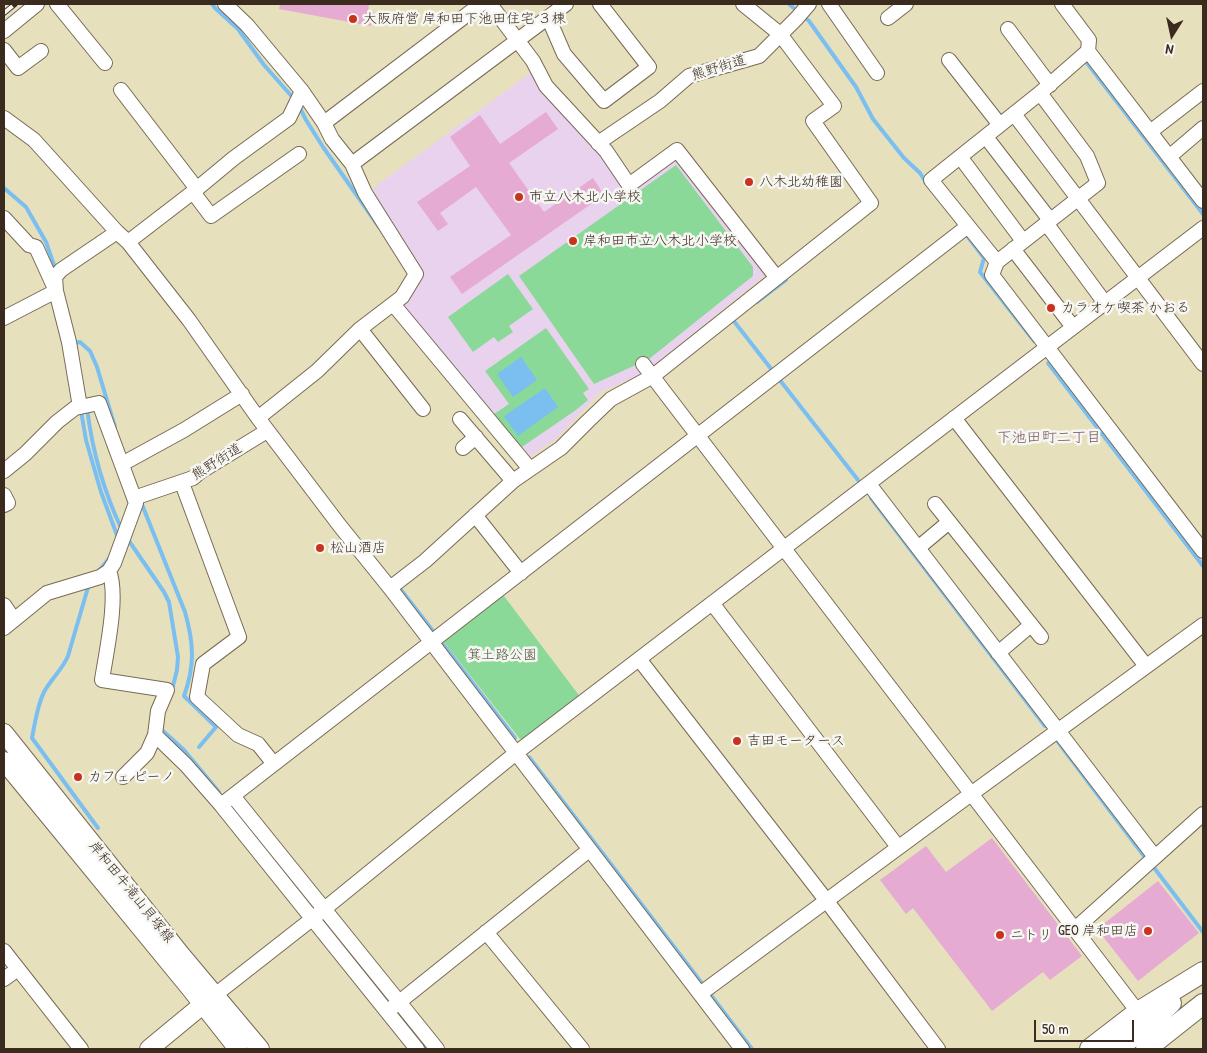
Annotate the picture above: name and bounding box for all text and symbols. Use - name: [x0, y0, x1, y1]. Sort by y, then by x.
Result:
- north arrow: [1147, 10, 1197, 60]
- place label: 大阪府営 岸和田下池田住宅 ３棟: [363, 11, 565, 27]
- marker: 大阪府営 岸和田下池田住宅 ３棟: [347, 13, 359, 25]
- text: N: [1164, 40, 1175, 60]
- street label: 熊野街道: [690, 52, 748, 84]
- place label: 八木北幼稚園: [759, 174, 843, 190]
- marker: 八木北幼稚園: [743, 176, 755, 188]
- place label: 市立八木北小学校: [529, 189, 641, 205]
- marker: 市立八木北小学校: [513, 191, 525, 203]
- place label: 岸和田市立八木北小学校: [583, 233, 737, 249]
- marker: 岸和田市立八木北小学校: [567, 235, 579, 247]
- place label: カラオケ喫茶 かおる: [1061, 300, 1190, 316]
- marker: カラオケ喫茶 かおる: [1045, 302, 1057, 314]
- district label: 下池田町二丁目: [997, 429, 1101, 447]
- street label: 熊野街道: [189, 440, 245, 484]
- place label: 松山酒店: [330, 540, 386, 556]
- marker: 松山酒店: [314, 542, 326, 554]
- park label: 箕土路公園: [467, 647, 537, 663]
- place label: 吉田モータース: [747, 733, 845, 749]
- marker: 吉田モータース: [731, 735, 743, 747]
- place label: カフェ ピーノ: [88, 769, 175, 785]
- marker: カフェ ピーノ: [72, 771, 84, 783]
- street label: 岸和田牛滝山貝塚線: [85, 838, 177, 946]
- place label: GEO 岸和田店: [1058, 923, 1138, 939]
- marker: GEO 岸和田店: [1142, 925, 1154, 937]
- place label: ニトリ: [1010, 927, 1052, 943]
- marker: ニトリ: [994, 929, 1006, 941]
- scale bar: [1037, 1010, 1137, 1042]
- text: 50 m: [1042, 1018, 1069, 1039]

